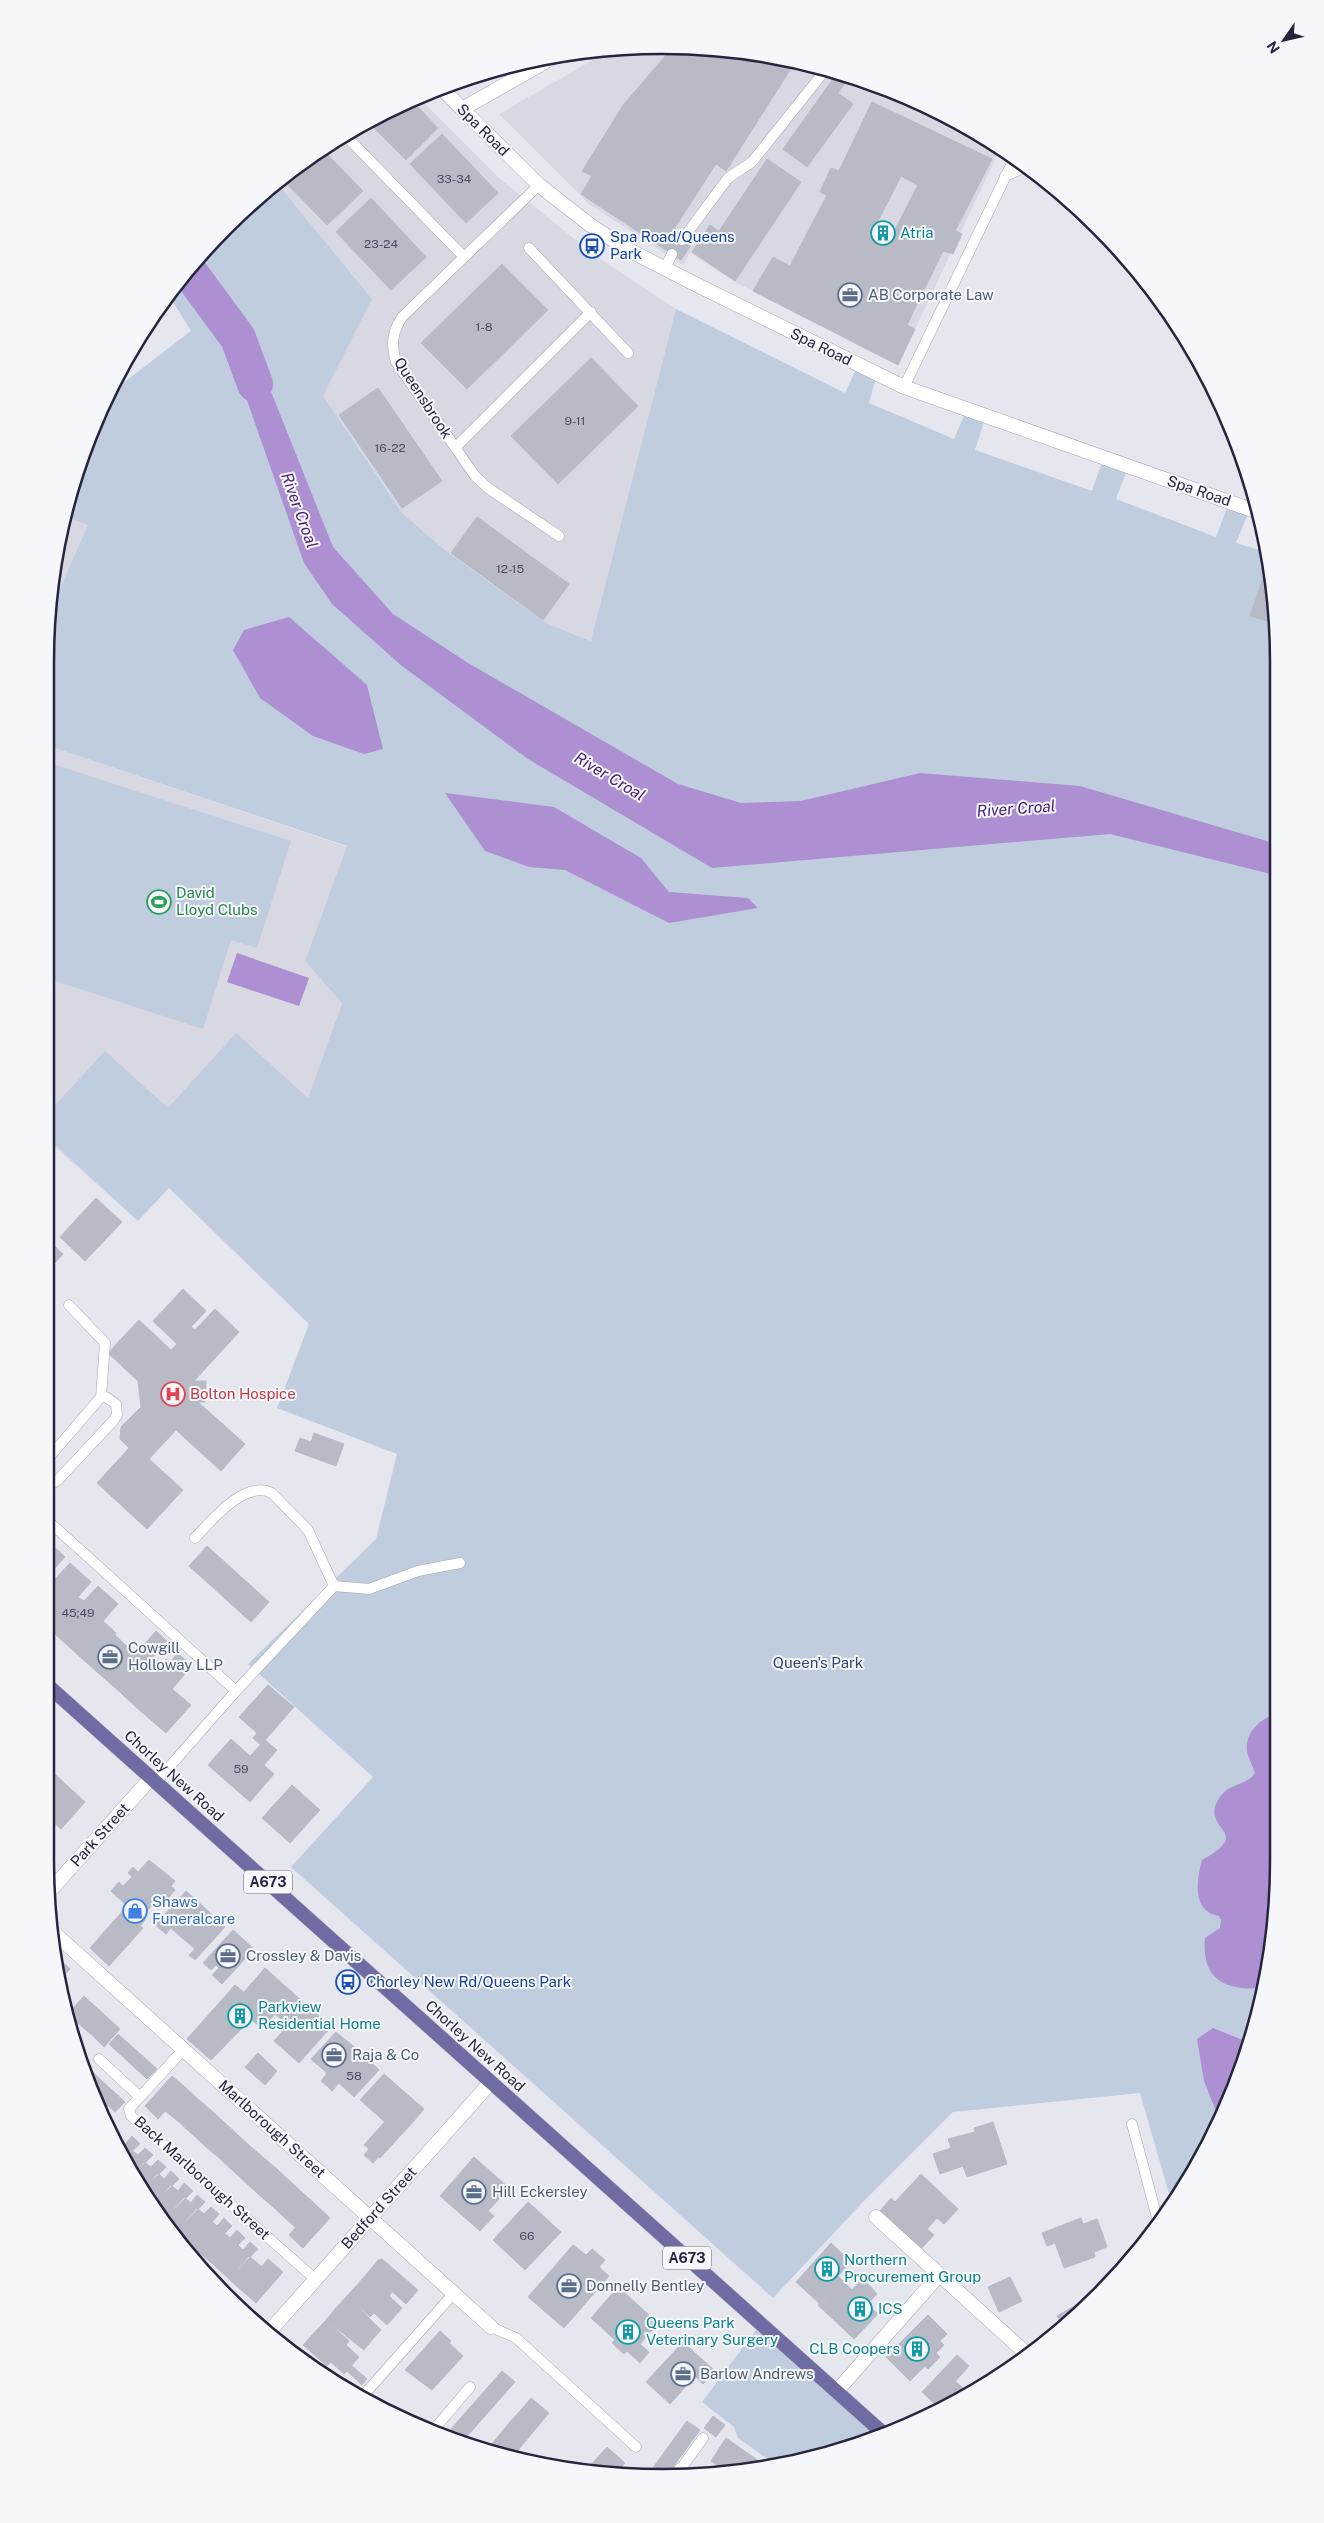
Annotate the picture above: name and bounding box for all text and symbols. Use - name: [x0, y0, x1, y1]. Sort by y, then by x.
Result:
- north arrow: [1259, 15, 1309, 65]
- text: N: [1264, 38, 1283, 56]
- street label: Spa Road: [454, 100, 513, 159]
- house number: 33-34: [437, 172, 472, 186]
- building icon: Atria: [870, 220, 896, 246]
- place label: Atria: [900, 224, 934, 241]
- place label: Spa Road/Queens Park: [610, 228, 735, 262]
- bus stop icon: Spa Road/Queens Park: [579, 233, 605, 259]
- house number: 23-24: [364, 237, 398, 251]
- office icon: AB Corporate Law: [837, 282, 863, 308]
- place label: AB Corporate Law: [868, 286, 994, 303]
- house number: 1-8: [475, 320, 493, 334]
- street label: Spa Road: [788, 324, 855, 369]
- street label: Queensbrook: [391, 354, 456, 441]
- house number: 9-11: [565, 414, 585, 428]
- house number: 16-22: [374, 441, 406, 455]
- water label: River Croal: [277, 470, 322, 550]
- street label: Spa Road: [1165, 472, 1233, 509]
- house number: 12-15: [496, 562, 524, 576]
- water label: River Croal: [571, 748, 648, 805]
- water label: River Croal: [976, 796, 1056, 821]
- place label: David Lloyd Clubs: [176, 884, 258, 918]
- sports icon: David Lloyd Clubs: [146, 889, 172, 915]
- hospital icon: Bolton Hospice: [160, 1381, 186, 1407]
- place label: Bolton Hospice: [190, 1385, 296, 1402]
- house number: 45;49: [61, 1606, 95, 1620]
- place label: Cowgill Holloway LLP: [128, 1639, 223, 1673]
- office icon: Cowgill Holloway LLP: [97, 1644, 123, 1670]
- park label: Queen's Park: [773, 1654, 863, 1671]
- street label: Chorley New Road: [121, 1727, 228, 1825]
- house number: 59: [233, 1762, 249, 1776]
- street label: Park Street: [67, 1799, 133, 1870]
- road number: A673: [244, 1870, 292, 1894]
- place label: Shaws Funeralcare: [152, 1893, 235, 1927]
- shop icon: Shaws Funeralcare: [122, 1898, 148, 1924]
- office icon: Crossley & Davis: [215, 1943, 241, 1969]
- place label: Crossley & Davis: [246, 1947, 361, 1964]
- bus stop icon: Chorley New Rd/Queens Park: [335, 1969, 361, 1995]
- place label: Chorley New Rd/Queens Park: [366, 1973, 571, 1990]
- street label: Chorley New Road: [422, 1997, 529, 2095]
- place label: Parkview Residential Home: [258, 1998, 381, 2032]
- building icon: Parkview Residential Home: [227, 2003, 253, 2029]
- office icon: Raja & Co: [321, 2042, 347, 2068]
- place label: Raja & Co: [352, 2046, 419, 2063]
- house number: 58: [346, 2069, 362, 2083]
- street label: Marlborough Street: [216, 2076, 329, 2181]
- street label: Back Marlborough Street: [131, 2112, 274, 2243]
- street label: Bedford Street: [338, 2163, 420, 2252]
- office icon: Hill Eckersley: [461, 2179, 487, 2205]
- place label: Hill Eckersley: [492, 2183, 588, 2200]
- house number: 66: [520, 2229, 534, 2243]
- road number: A673: [663, 2246, 711, 2270]
- place label: Northern Procurement Group: [844, 2251, 981, 2285]
- building icon: Northern Procurement Group: [814, 2256, 840, 2282]
- office icon: Donnelly Bentley: [556, 2273, 582, 2299]
- place label: Donnelly Bentley: [586, 2277, 704, 2294]
- building icon: ICS: [847, 2296, 873, 2322]
- place label: ICS: [878, 2300, 903, 2317]
- place label: Queens Park Veterinary Surgery: [646, 2314, 778, 2348]
- building icon: Queens Park Veterinary Surgery: [615, 2319, 641, 2345]
- building icon: CLB Coopers: [904, 2336, 930, 2362]
- place label: CLB Coopers: [809, 2340, 900, 2357]
- office icon: Barlow Andrews: [670, 2361, 696, 2387]
- place label: Barlow Andrews: [700, 2365, 814, 2382]

